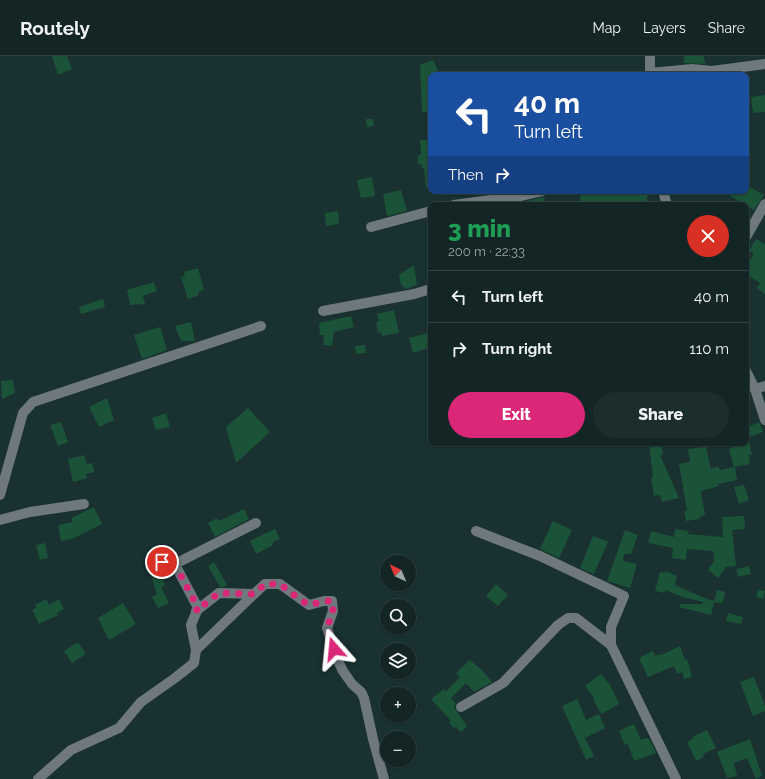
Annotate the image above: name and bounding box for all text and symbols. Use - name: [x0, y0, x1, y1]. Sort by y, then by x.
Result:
- text: Routely: [20, 17, 90, 39]
- text: Map: [593, 20, 621, 36]
- text: Layers: [643, 20, 686, 36]
- text: Share: [708, 20, 745, 36]
- text: 40 m: [514, 87, 580, 120]
- icon: left: [448, 88, 500, 140]
- text: Turn left: [514, 121, 583, 142]
- icon: right: [491, 164, 513, 186]
- text: Then: [448, 166, 483, 184]
- text: 3 min: [448, 214, 511, 243]
- button: close: [687, 215, 729, 257]
- text: 200 m · 22:33: [448, 244, 525, 259]
- icon: left: [448, 286, 470, 308]
- text: Turn left: [482, 288, 543, 306]
- text: 40 m: [694, 288, 729, 306]
- icon: right: [448, 338, 470, 360]
- text: Turn right: [482, 340, 552, 358]
- text: 110 m: [689, 340, 729, 358]
- button: Exit: [448, 392, 585, 438]
- button: Share: [593, 392, 729, 438]
- pin: [145, 545, 179, 579]
- icon: arrive: [151, 551, 173, 573]
- north arrow: [380, 555, 416, 591]
- map controls: [380, 555, 416, 767]
- button: search: [380, 599, 416, 635]
- position arrow: [313, 628, 355, 670]
- button: layers: [380, 643, 416, 679]
- button: +: [380, 687, 416, 723]
- button: −: [380, 731, 416, 767]

